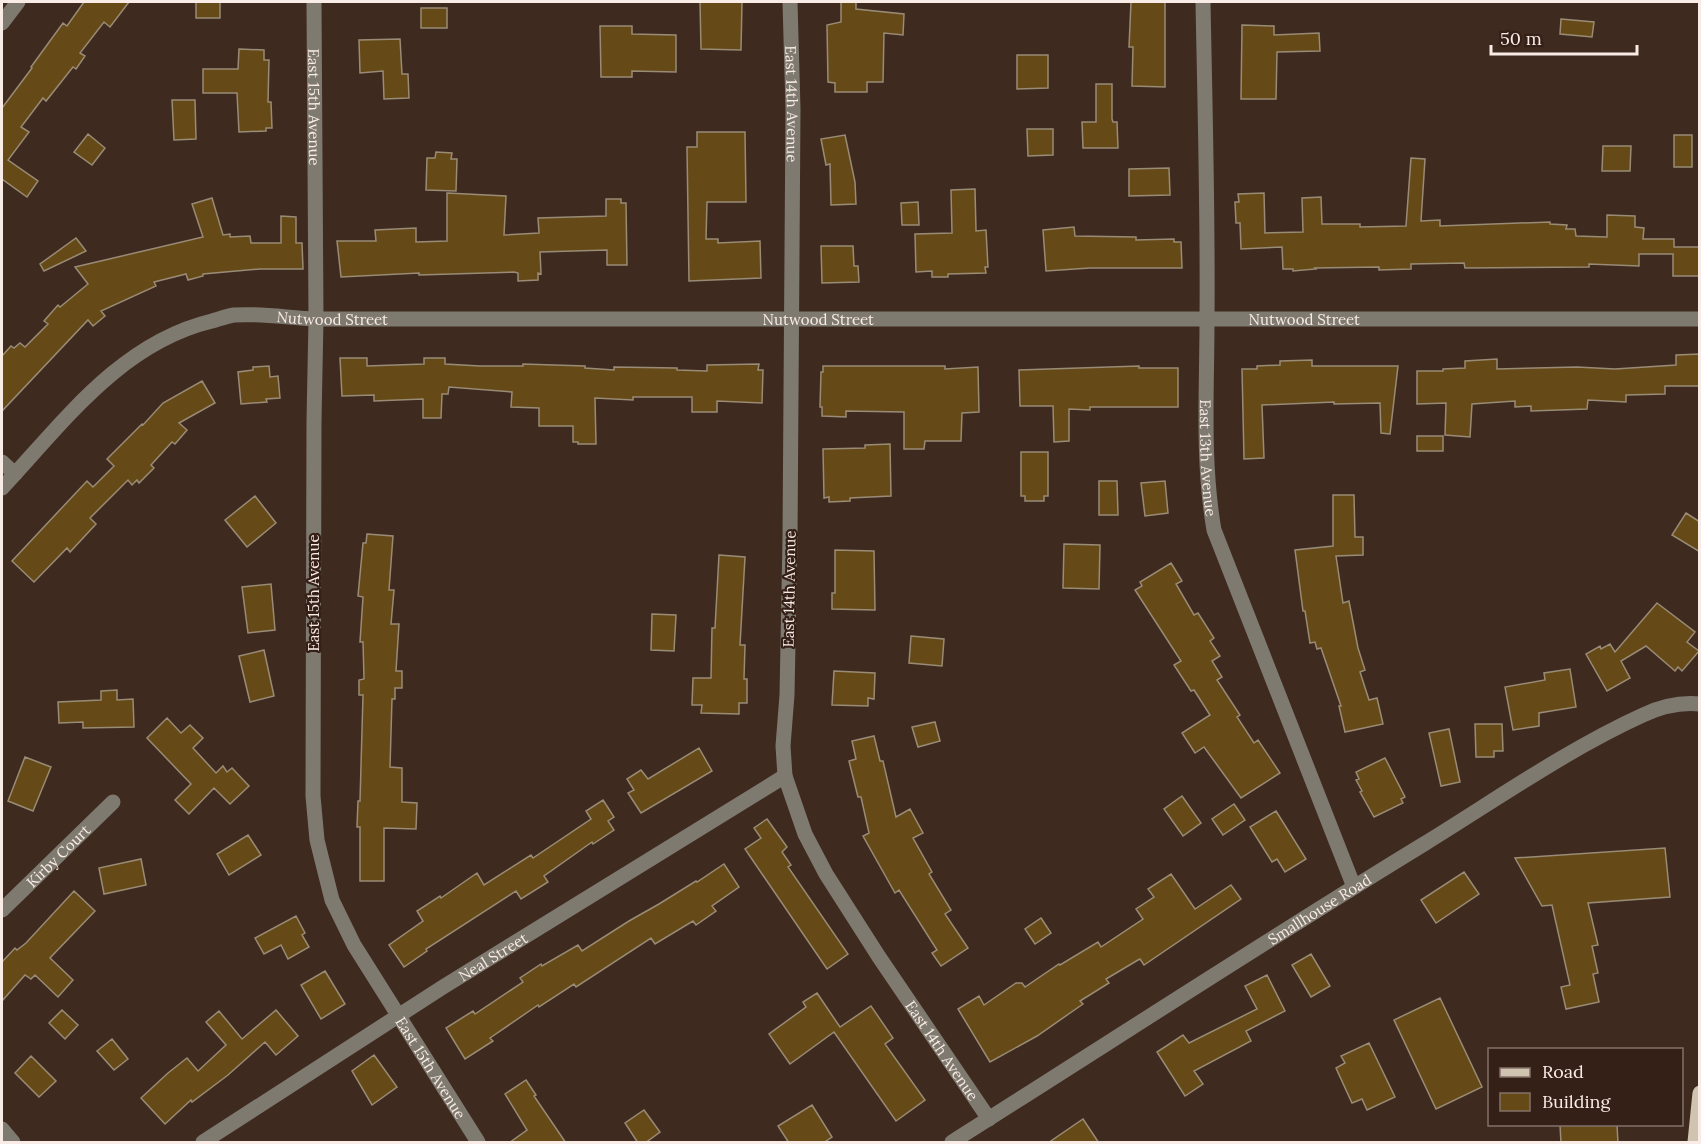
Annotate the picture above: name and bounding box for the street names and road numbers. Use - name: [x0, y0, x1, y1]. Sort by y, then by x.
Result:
- street label: East 14th Avenue: [782, 45, 803, 163]
- street label: East 15th Avenue: [305, 48, 325, 166]
- street label: Nutwood Street: [276, 307, 388, 329]
- street label: Nutwood Street: [763, 310, 874, 329]
- street label: Nutwood Street: [1249, 310, 1360, 329]
- street label: East 13th Avenue: [1196, 399, 1221, 518]
- street label: East 14th Avenue: [778, 530, 800, 648]
- street label: East 15th Avenue: [304, 534, 323, 652]
- street label: Kirby Court: [22, 820, 94, 891]
- street label: Smallhouse Road: [1264, 869, 1374, 948]
- street label: Neal Street: [455, 928, 531, 985]
- street label: East 14th Avenue: [902, 996, 983, 1104]
- street label: East 15th Avenue: [392, 1013, 470, 1122]

